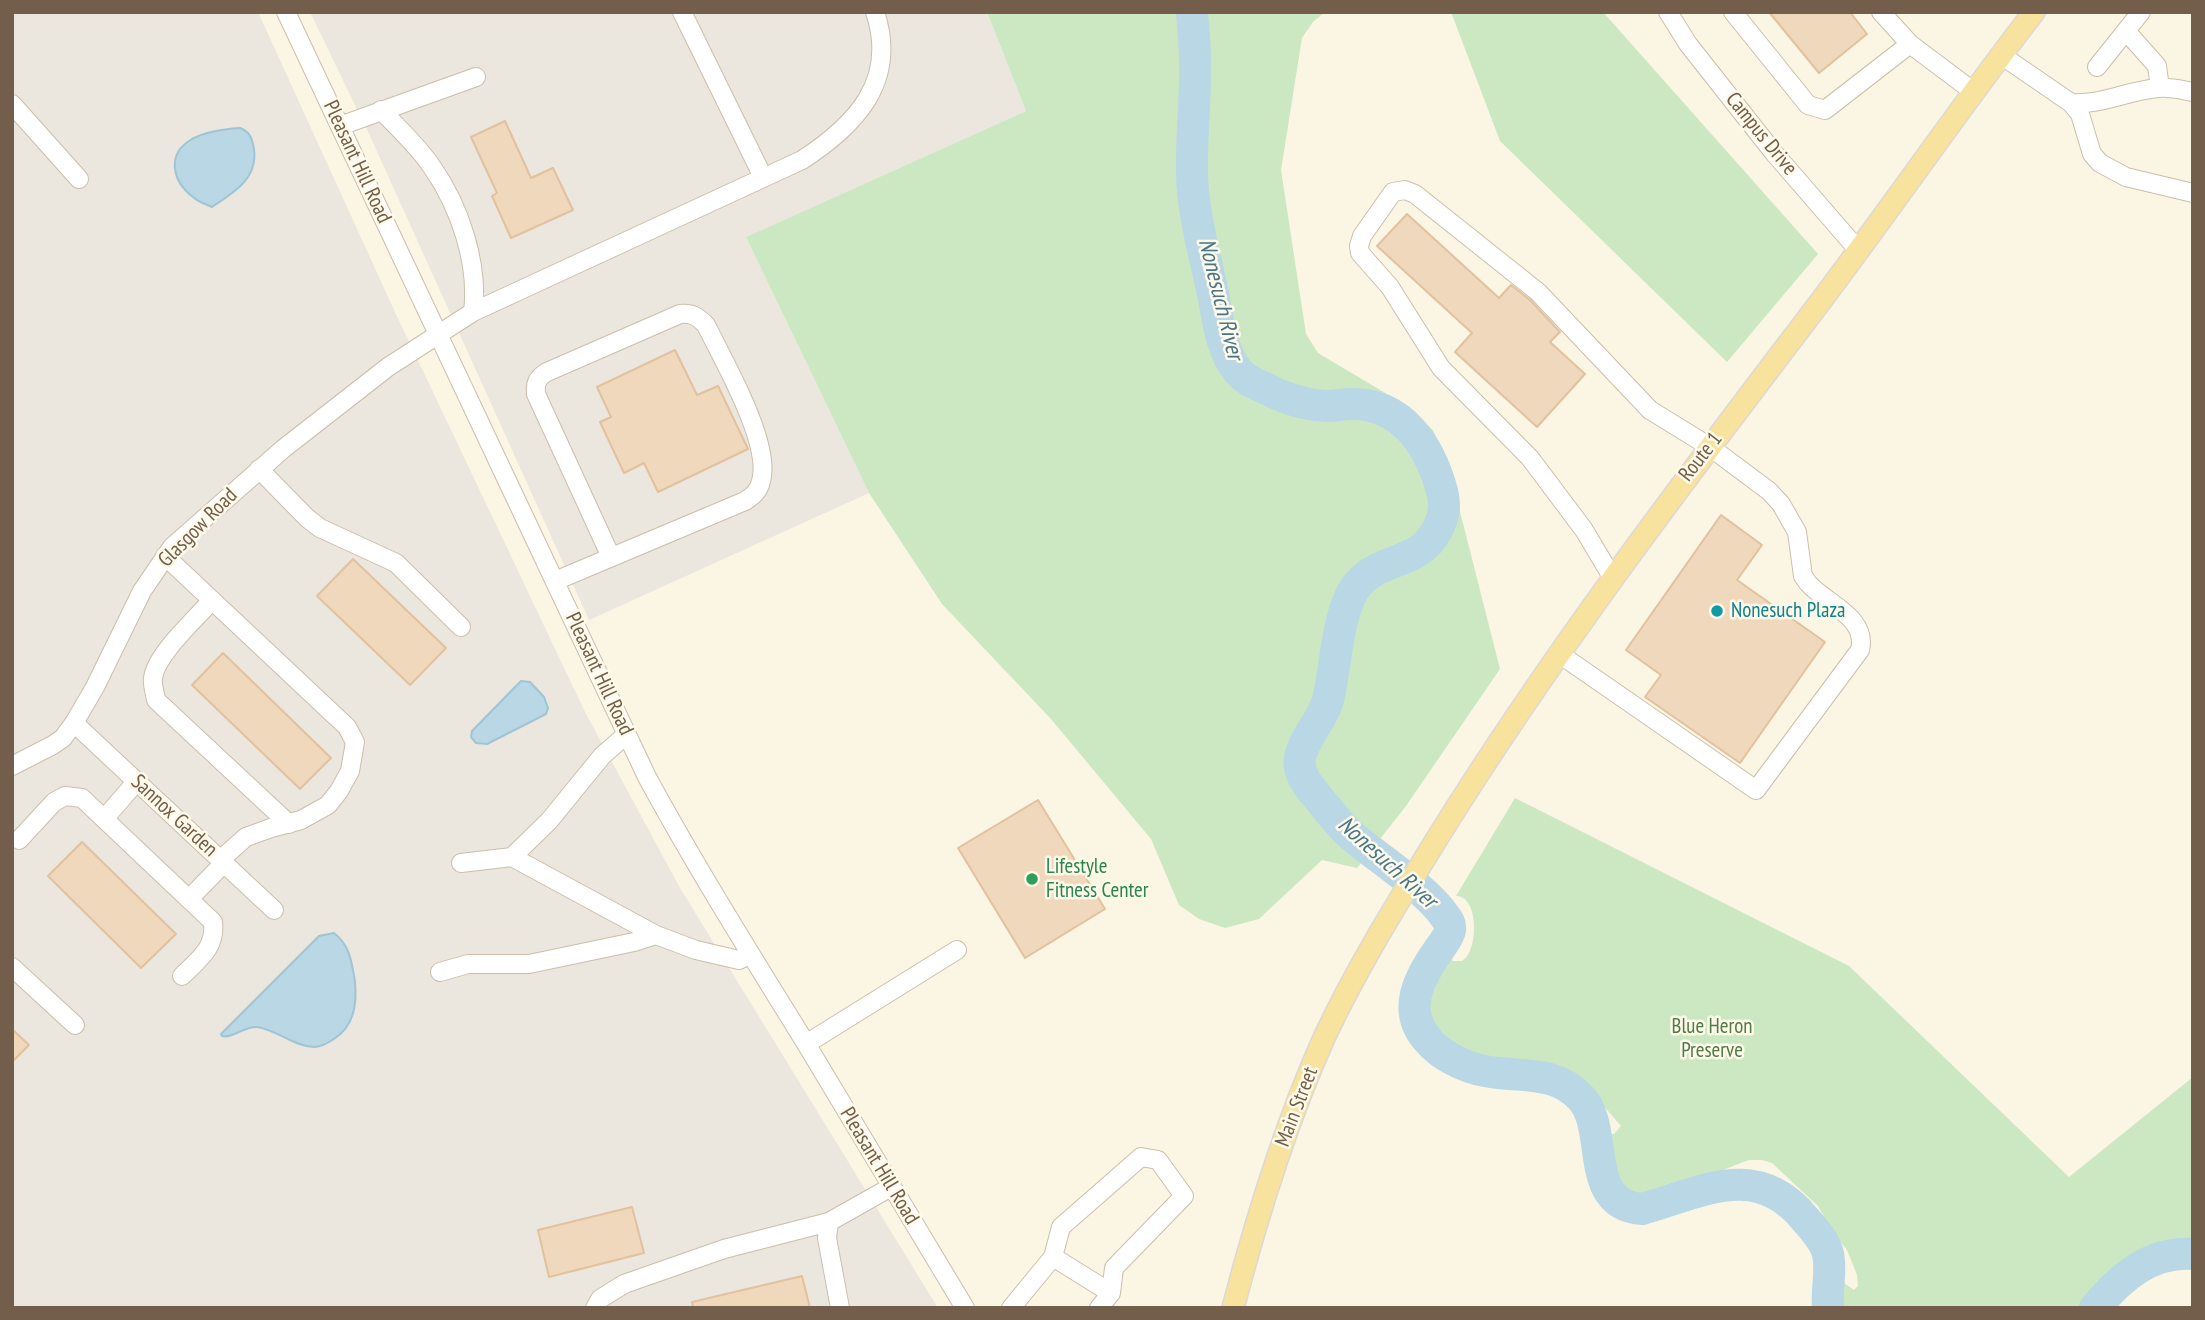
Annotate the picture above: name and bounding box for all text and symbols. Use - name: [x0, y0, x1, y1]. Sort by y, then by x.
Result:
- street label: Campus Drive: [1720, 87, 1802, 181]
- street label: Pleasant Hill Road: [318, 97, 396, 227]
- water label: Nonesuch River: [1192, 236, 1248, 362]
- street label: Route 1: [1674, 427, 1728, 487]
- street label: Glasgow Road: [153, 483, 243, 573]
- place label: Nonesuch Plaza: [1731, 598, 1845, 624]
- marker: Nonesuch Plaza: [1709, 603, 1725, 619]
- street label: Pleasant Hill Road: [560, 609, 638, 739]
- street label: Sannox Garden: [126, 770, 222, 862]
- water label: Nonesuch River: [1332, 811, 1442, 915]
- place label: Lifestyle Fitness Center: [1046, 854, 1149, 904]
- marker: Lifestyle Fitness Center: [1024, 871, 1040, 887]
- park label: Blue Heron Preserve: [1672, 1014, 1752, 1064]
- street label: Main Street: [1270, 1064, 1324, 1150]
- street label: Pleasant Hill Road: [834, 1103, 924, 1229]

